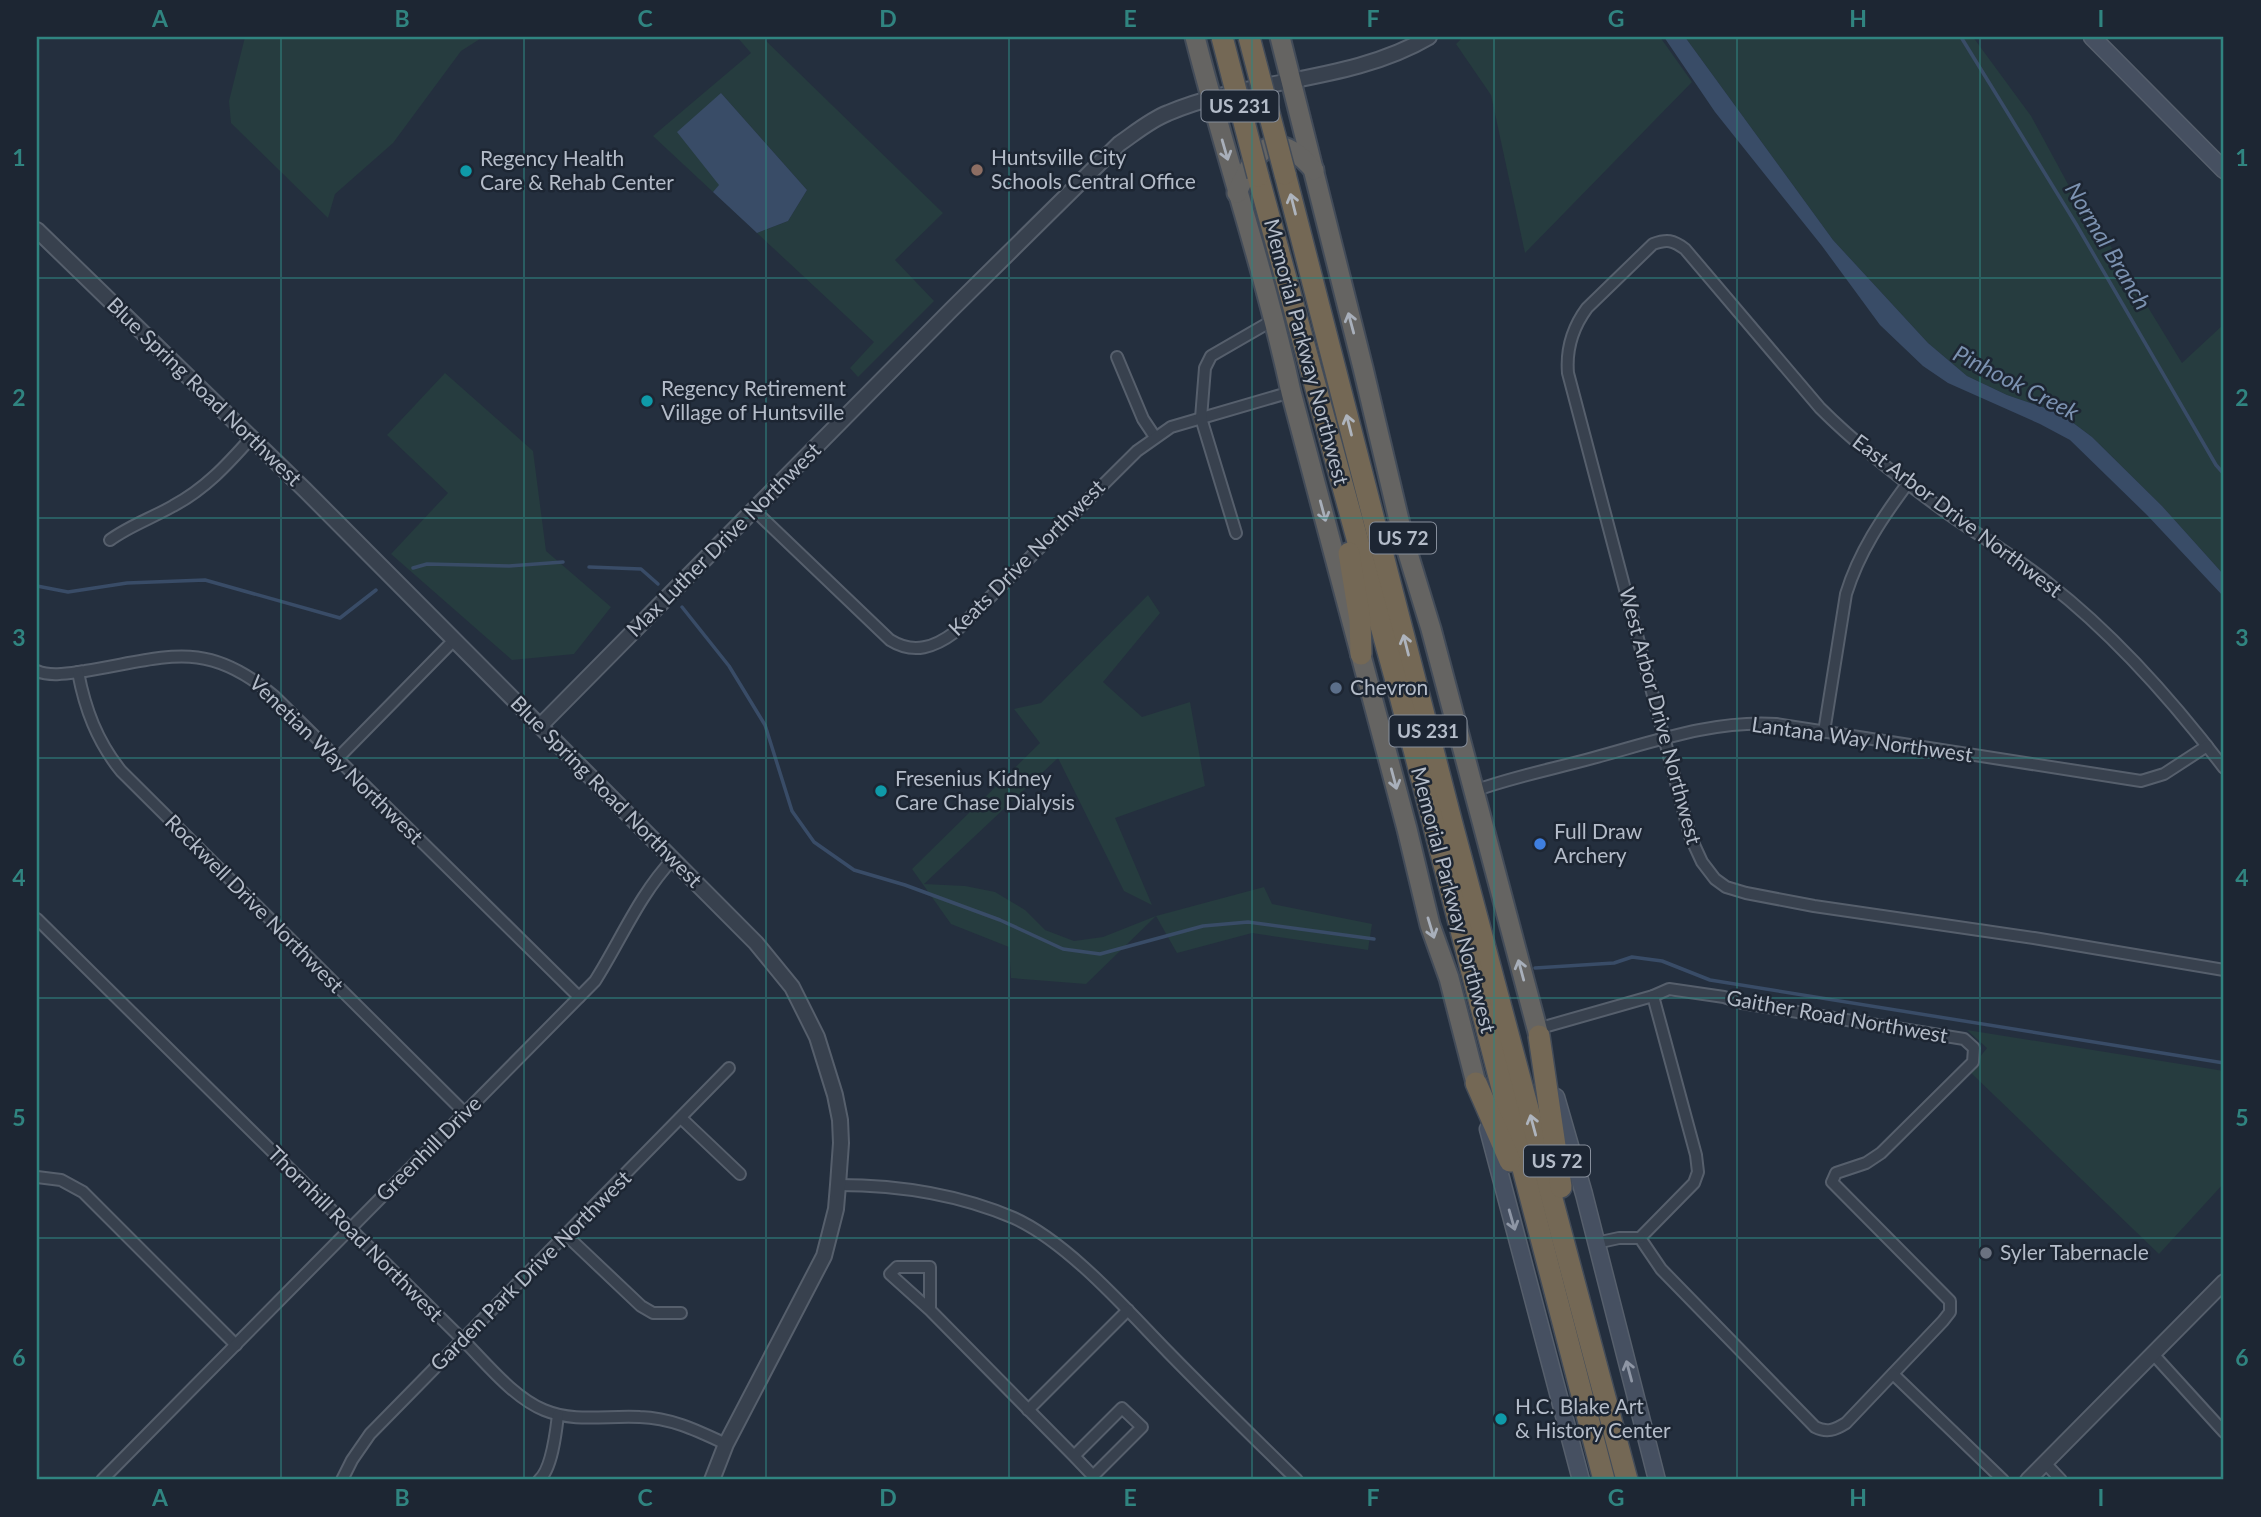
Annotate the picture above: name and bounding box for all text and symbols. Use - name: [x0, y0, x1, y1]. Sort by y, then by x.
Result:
- text: A: [151, 4, 169, 32]
- text: B: [394, 4, 410, 32]
- text: C: [637, 4, 653, 32]
- text: D: [879, 4, 897, 32]
- text: E: [1123, 4, 1137, 32]
- text: F: [1366, 4, 1380, 32]
- text: G: [1608, 4, 1624, 32]
- text: H: [1849, 4, 1867, 32]
- text: I: [2098, 4, 2104, 32]
- road number: US 231: [1202, 90, 1278, 122]
- one-way arrow: [1219, 138, 1232, 161]
- text: 1: [12, 143, 26, 171]
- text: 1: [2235, 143, 2249, 171]
- place label: Huntsville City Schools Central Office: [991, 144, 1196, 193]
- place label: Regency Health Care & Rehab Center: [480, 145, 674, 194]
- marker: Huntsville City Schools Central Office: [969, 162, 985, 178]
- marker: Regency Health Care & Rehab Center: [458, 163, 474, 179]
- water label: Normal Branch: [2060, 177, 2158, 314]
- one-way arrow: [1286, 193, 1299, 216]
- street label: Memorial Parkway Northwest: [1260, 216, 1355, 488]
- street label: Blue Spring Road Northwest: [103, 291, 308, 491]
- one-way arrow: [1344, 312, 1357, 334]
- water label: Pinhook Creek: [1949, 338, 2085, 426]
- place label: Regency Retirement Village of Huntsville: [661, 375, 846, 424]
- text: 2: [12, 383, 26, 411]
- text: 2: [2235, 383, 2249, 411]
- marker: Regency Retirement Village of Huntsville: [639, 393, 655, 409]
- one-way arrow: [1342, 414, 1355, 436]
- street label: East Arbor Drive Northwest: [1848, 428, 2068, 602]
- street label: Max Luther Drive Northwest: [621, 436, 826, 641]
- street label: Keats Drive Northwest: [943, 473, 1110, 640]
- one-way arrow: [1318, 500, 1331, 522]
- road number: US 72: [1370, 523, 1436, 554]
- street label: West Arbor Drive Northwest: [1615, 584, 1708, 847]
- text: 3: [12, 623, 26, 651]
- text: 3: [2235, 623, 2249, 651]
- one-way arrow: [1399, 634, 1412, 657]
- street label: Venetian Way Northwest: [245, 669, 429, 849]
- place label: Chevron: [1350, 674, 1428, 699]
- marker: Chevron: [1328, 680, 1344, 696]
- street label: Blue Spring Road Northwest: [506, 690, 708, 892]
- street label: Lantana Way Northwest: [1750, 711, 1975, 766]
- road number: US 231: [1390, 716, 1466, 746]
- street label: Memorial Parkway Northwest: [1407, 764, 1502, 1036]
- place label: Fresenius Kidney Care Chase Dialysis: [895, 765, 1075, 814]
- one-way arrow: [1388, 767, 1401, 789]
- marker: Fresenius Kidney Care Chase Dialysis: [873, 783, 889, 799]
- street label: Rockwell Drive Northwest: [161, 809, 350, 998]
- place label: Full Draw Archery: [1554, 818, 1643, 867]
- marker: Full Draw Archery: [1532, 836, 1548, 852]
- text: 4: [12, 863, 26, 891]
- text: 4: [2235, 863, 2249, 891]
- one-way arrow: [1426, 916, 1439, 938]
- one-way arrow: [1514, 959, 1527, 981]
- street label: Gaither Road Northwest: [1725, 984, 1950, 1047]
- street label: Greenhill Drive: [370, 1090, 486, 1206]
- text: 5: [12, 1103, 26, 1131]
- text: 5: [2235, 1103, 2249, 1131]
- one-way arrow: [1526, 1115, 1539, 1137]
- street label: Thornhill Road Northwest: [263, 1140, 449, 1326]
- road number: US 72: [1524, 1146, 1590, 1176]
- street label: Garden Park Drive Northwest: [424, 1164, 636, 1375]
- one-way arrow: [1506, 1208, 1519, 1231]
- place label: Syler Tabernacle: [2000, 1239, 2149, 1264]
- marker: Syler Tabernacle: [1978, 1245, 1994, 1261]
- text: 6: [12, 1343, 26, 1371]
- text: 6: [2235, 1343, 2249, 1371]
- one-way arrow: [1622, 1360, 1635, 1382]
- place label: H.C. Blake Art & History Center: [1515, 1393, 1671, 1442]
- marker: H.C. Blake Art & History Center: [1493, 1411, 1509, 1427]
- text: A: [151, 1483, 169, 1511]
- text: B: [394, 1483, 410, 1511]
- text: C: [637, 1483, 653, 1511]
- text: D: [879, 1483, 897, 1511]
- text: E: [1123, 1483, 1137, 1511]
- text: F: [1366, 1483, 1380, 1511]
- text: G: [1608, 1483, 1624, 1511]
- text: H: [1849, 1483, 1867, 1511]
- text: I: [2098, 1483, 2104, 1511]

